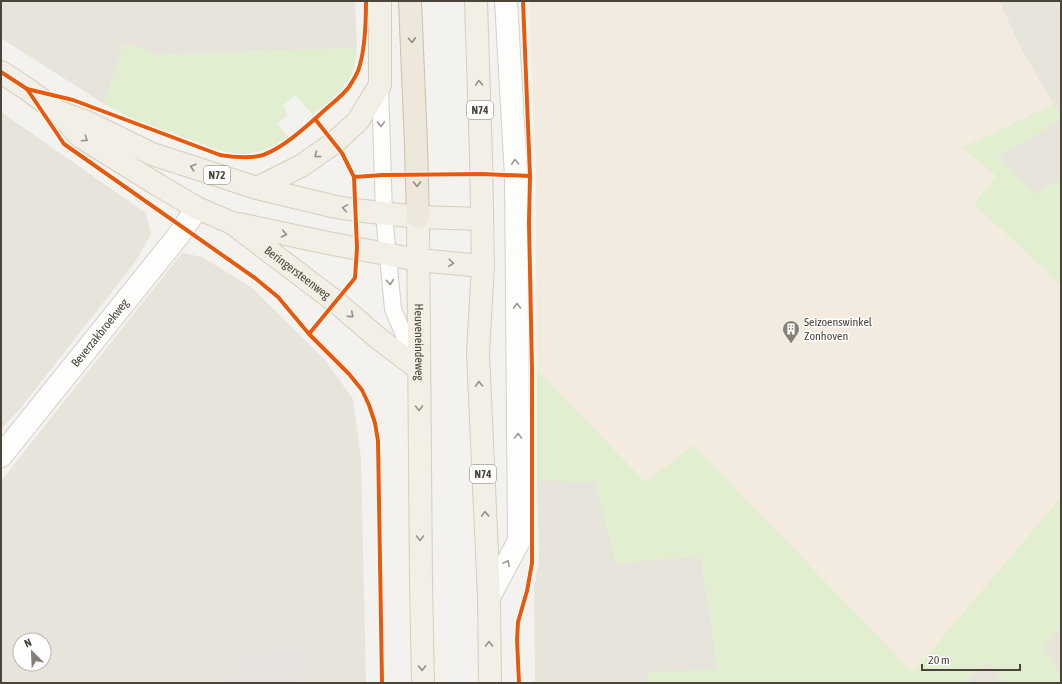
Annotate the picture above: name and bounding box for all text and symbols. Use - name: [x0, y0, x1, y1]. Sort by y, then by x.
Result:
- one-way arrow: [407, 37, 416, 43]
- one-way arrow: [475, 80, 483, 86]
- road number: N74: [467, 101, 493, 119]
- one-way arrow: [377, 121, 385, 127]
- one-way arrow: [81, 134, 88, 142]
- one-way arrow: [315, 150, 322, 157]
- one-way arrow: [511, 159, 520, 165]
- one-way arrow: [190, 163, 197, 172]
- road number: N72: [204, 166, 230, 184]
- one-way arrow: [413, 181, 421, 187]
- one-way arrow: [342, 205, 349, 213]
- one-way arrow: [281, 229, 287, 237]
- street label: Beringersteenweg: [262, 243, 334, 303]
- one-way arrow: [448, 259, 454, 268]
- one-way arrow: [386, 279, 395, 285]
- street label: Beverzakbroekweg: [68, 295, 132, 370]
- street label: Heuveneindeweg: [412, 303, 426, 381]
- one-way arrow: [513, 303, 521, 309]
- one-way arrow: [346, 311, 354, 318]
- place label: Seizoenswinkel Zonhoven: [804, 315, 873, 343]
- building icon: Seizoenswinkel Zonhoven: [781, 319, 801, 344]
- one-way arrow: [475, 381, 484, 387]
- one-way arrow: [415, 405, 423, 411]
- one-way arrow: [514, 433, 522, 439]
- road number: N74: [470, 465, 496, 483]
- one-way arrow: [481, 511, 489, 517]
- one-way arrow: [416, 535, 424, 541]
- one-way arrow: [502, 559, 510, 567]
- north arrow: [12, 632, 52, 672]
- text: N: [23, 636, 33, 650]
- one-way arrow: [485, 641, 493, 647]
- scale bar: [922, 646, 1020, 672]
- text: 20 m: [928, 653, 950, 667]
- one-way arrow: [418, 665, 426, 671]

